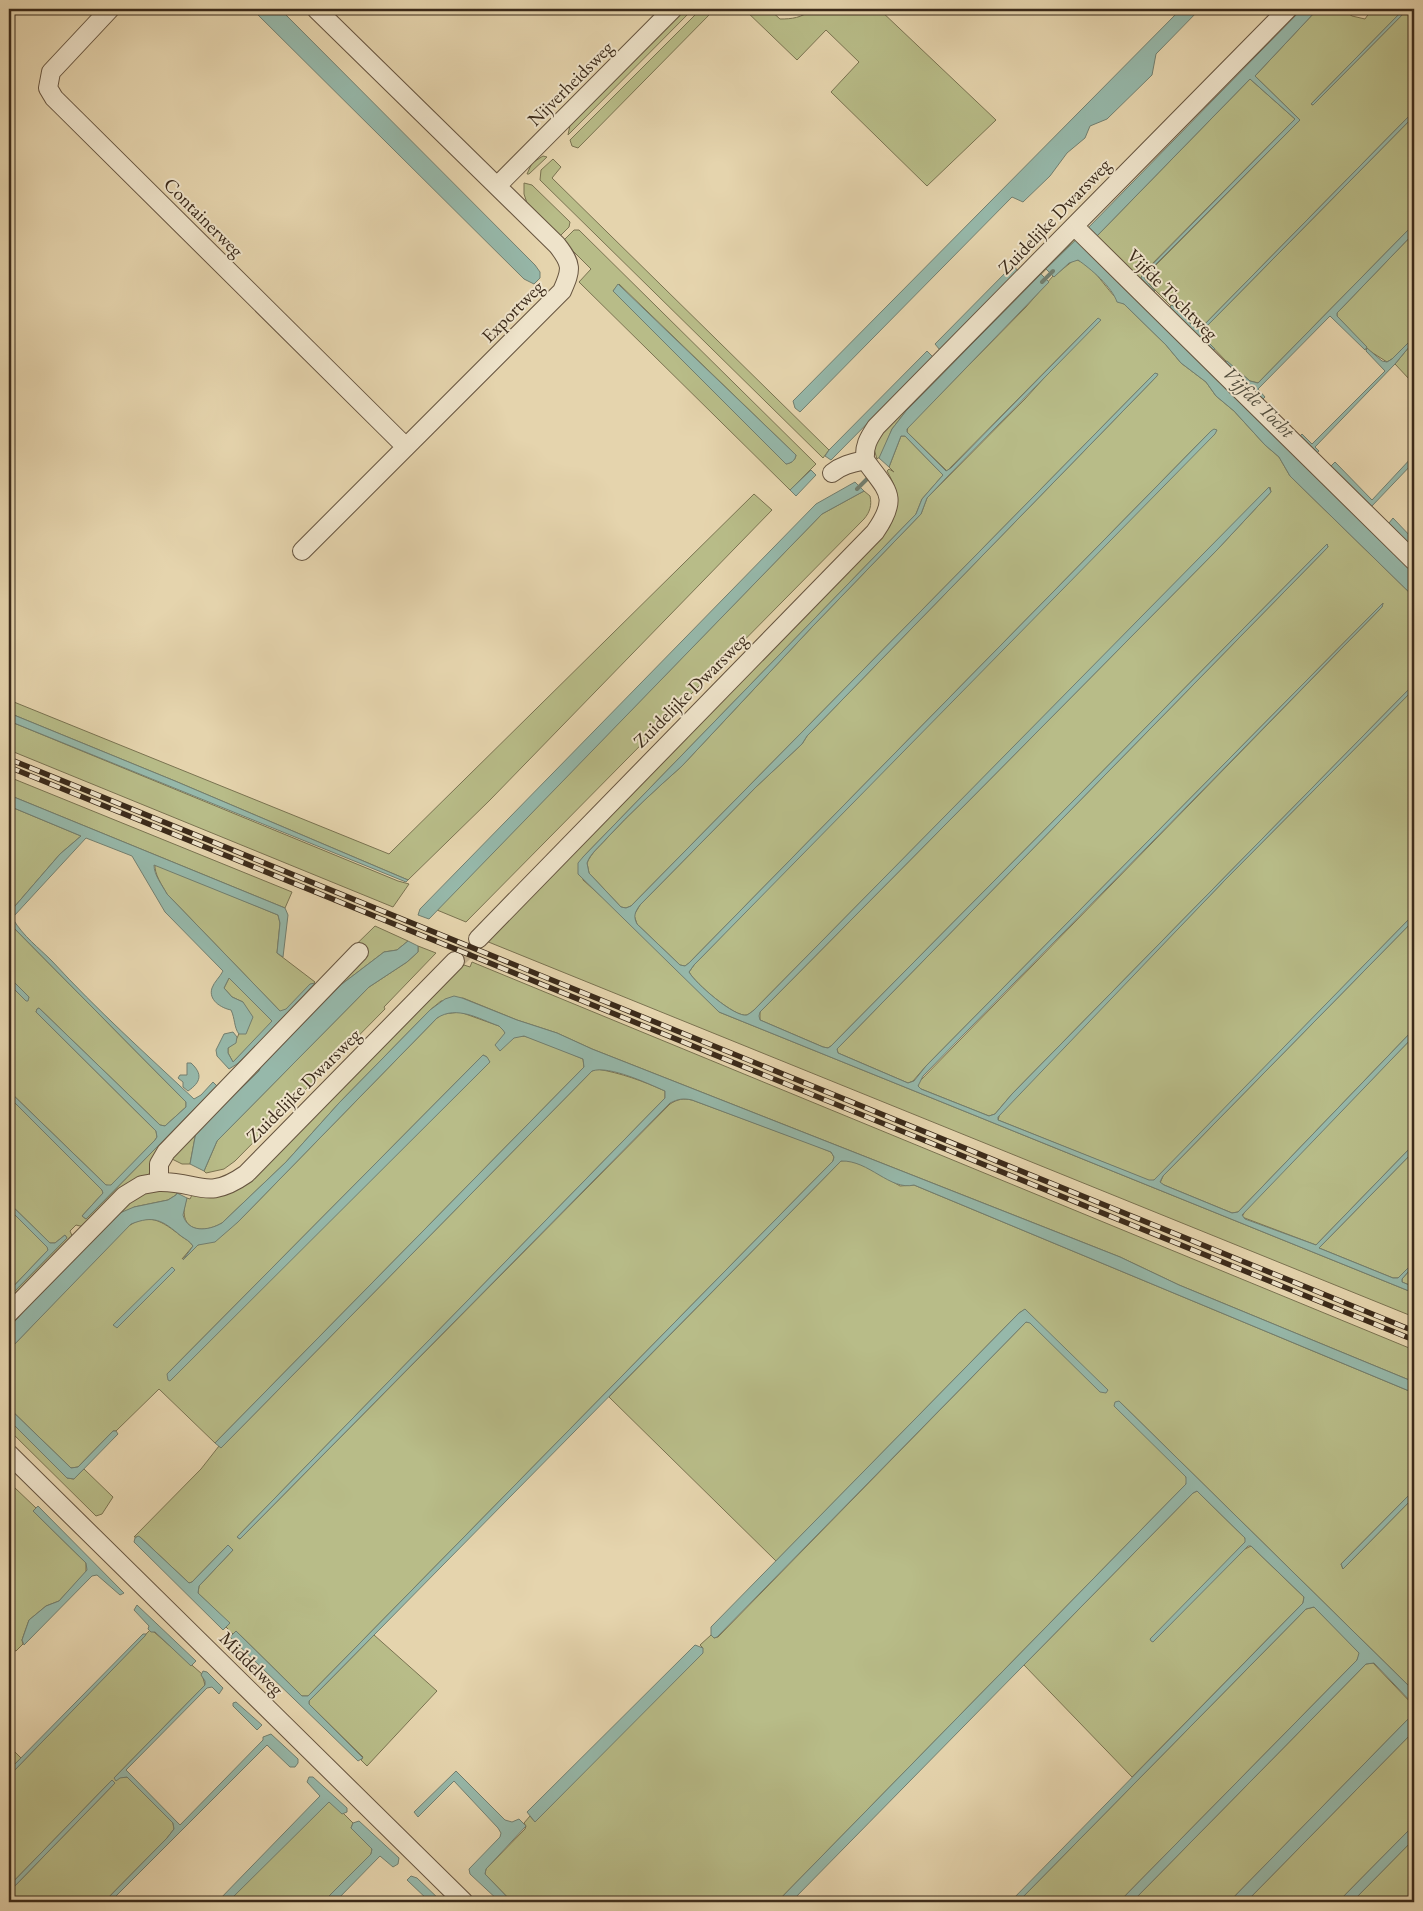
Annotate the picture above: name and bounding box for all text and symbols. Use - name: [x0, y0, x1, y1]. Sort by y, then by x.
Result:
- street label: Nijverheidsweg: [522, 35, 619, 132]
- street label: Zuidelijke Dwarsweg: [993, 152, 1117, 280]
- street label: Containerweg: [158, 172, 249, 263]
- street label: Vijfde Tochtweg: [1122, 243, 1224, 346]
- street label: Exportweg: [476, 274, 550, 348]
- water label: Vijfde Tocht: [1217, 360, 1301, 444]
- street label: Zuidelijke Dwarsweg: [628, 627, 753, 753]
- street label: Zuidelijke Dwarsweg: [241, 1022, 366, 1148]
- street label: Middelweg: [214, 1626, 290, 1701]

